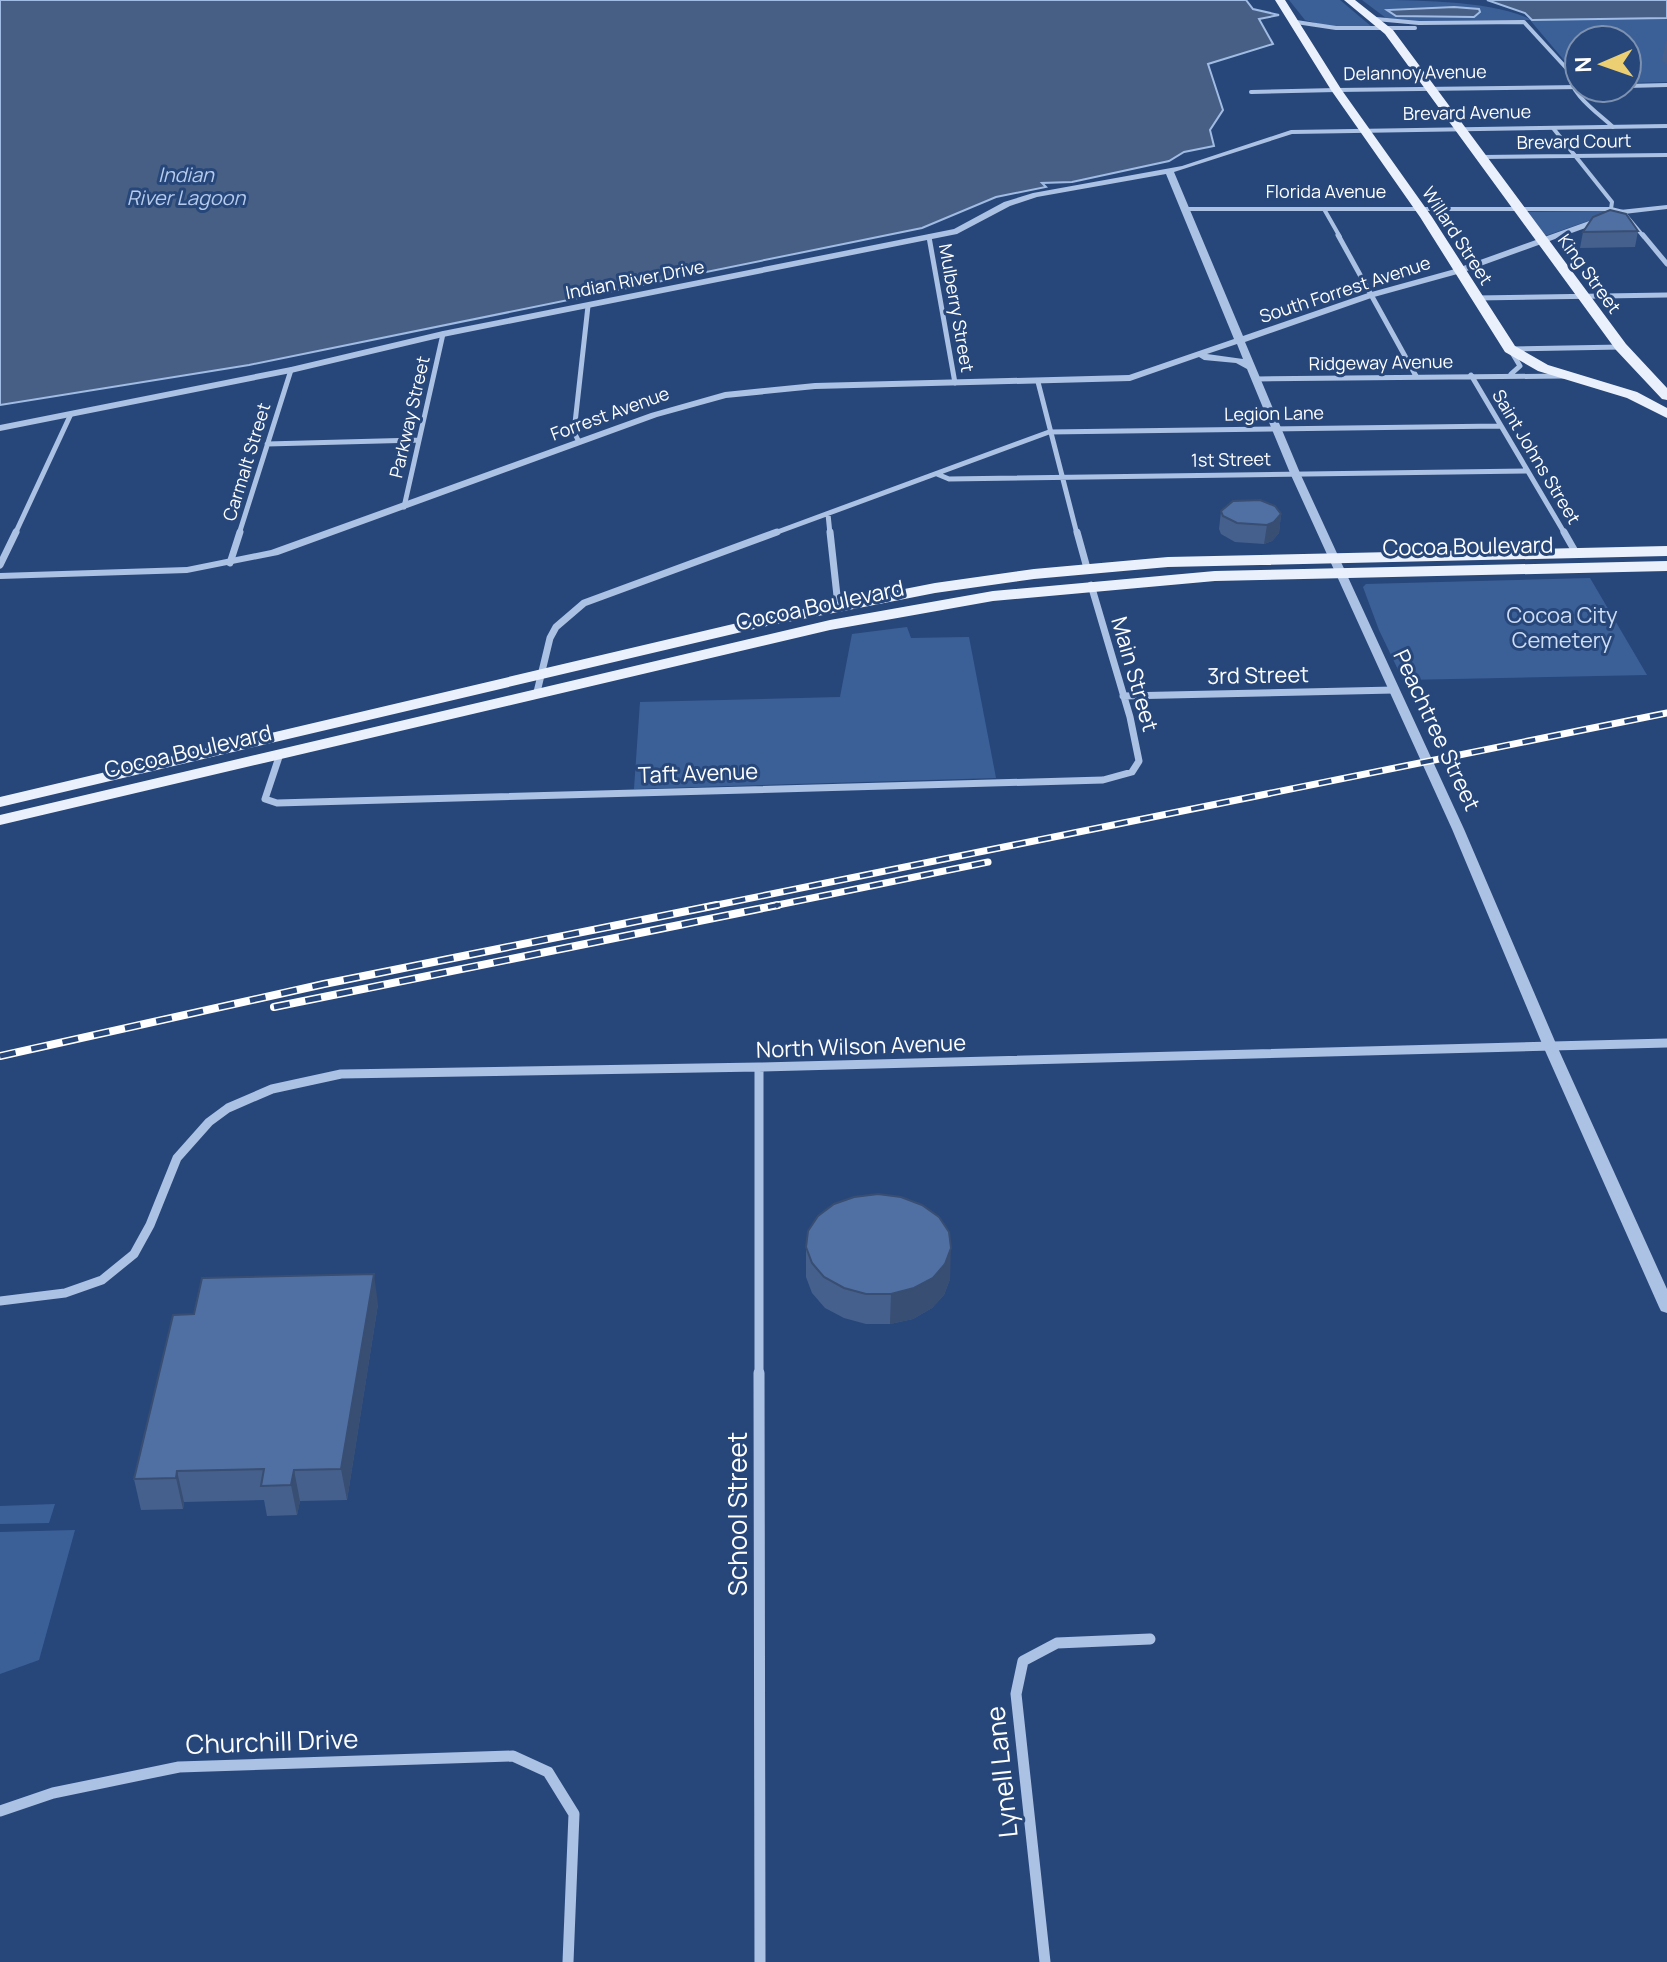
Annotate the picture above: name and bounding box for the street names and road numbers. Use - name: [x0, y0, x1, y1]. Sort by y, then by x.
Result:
- street label: Delannoy Avenue: [1343, 59, 1487, 85]
- street label: Brevard Avenue: [1403, 99, 1531, 125]
- street label: Brevard Court: [1516, 128, 1631, 154]
- street label: Florida Avenue: [1266, 179, 1386, 203]
- street label: Willard Street: [1417, 182, 1499, 289]
- street label: King Street: [1553, 229, 1627, 318]
- street label: Mulberry Street: [934, 242, 980, 374]
- street label: South Forrest Avenue: [1256, 250, 1433, 328]
- street label: Indian River Drive: [563, 254, 706, 304]
- street label: Ridgeway Avenue: [1309, 349, 1453, 375]
- street label: Parkway Street: [383, 353, 435, 480]
- street label: Forrest Avenue: [547, 380, 672, 446]
- street label: Saint Johns Street: [1487, 385, 1587, 528]
- street label: Carmalt Street: [217, 400, 275, 524]
- street label: Legion Lane: [1224, 400, 1324, 426]
- street label: 1st Street: [1191, 446, 1271, 472]
- street label: Cocoa Boulevard: [1382, 530, 1554, 562]
- street label: Cocoa Boulevard: [733, 573, 907, 637]
- street label: Main Street: [1104, 613, 1166, 735]
- street label: Peachtree Street: [1387, 645, 1488, 816]
- street label: 3rd Street: [1207, 659, 1309, 691]
- street label: Cocoa Boulevard: [101, 717, 275, 785]
- street label: Taft Avenue: [637, 756, 759, 790]
- street label: North Wilson Avenue: [756, 1027, 967, 1065]
- street label: School Street: [719, 1432, 755, 1596]
- street label: Lynell Lane: [976, 1705, 1026, 1840]
- street label: Churchill Drive: [185, 1720, 359, 1762]

